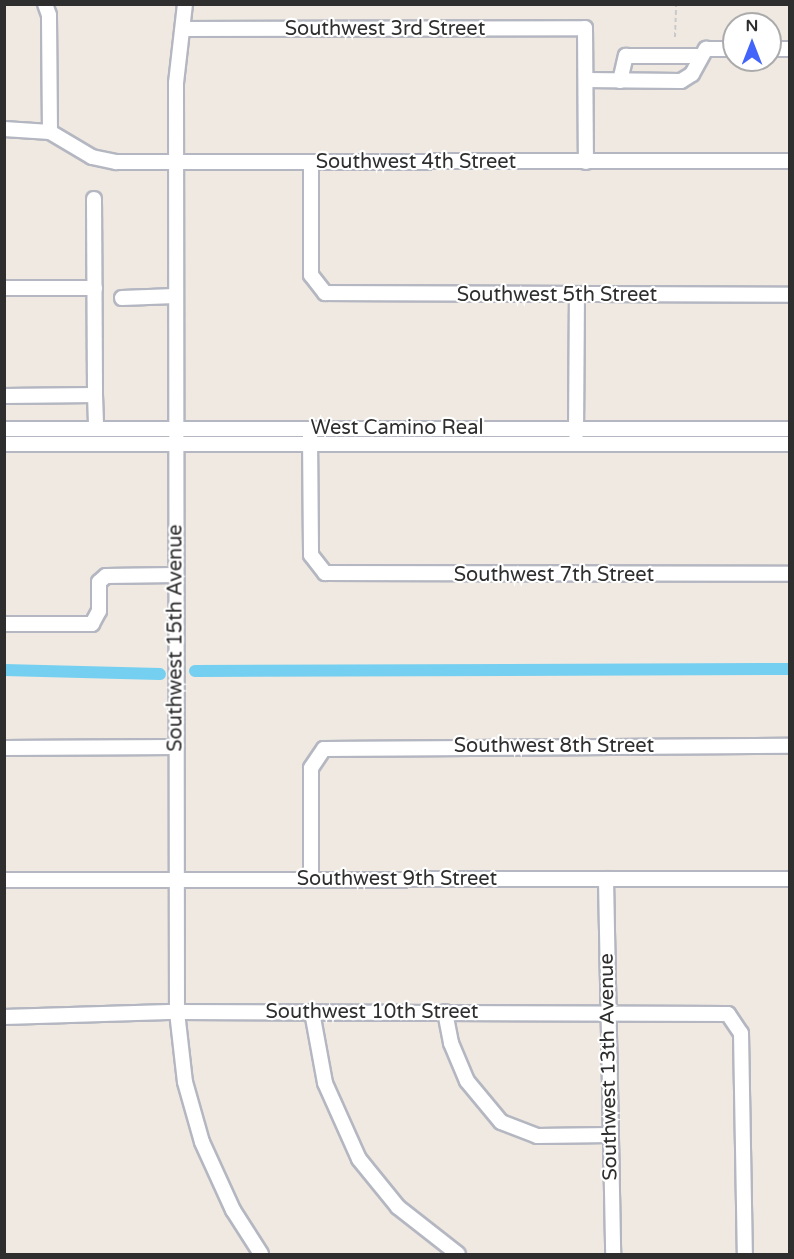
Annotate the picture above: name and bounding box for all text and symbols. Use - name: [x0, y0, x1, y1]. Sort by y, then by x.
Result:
- north arrow: [722, 12, 782, 72]
- text: N: [746, 16, 758, 36]
- street label: Southwest 3rd Street: [285, 17, 485, 41]
- street label: Southwest 4th Street: [316, 150, 516, 174]
- street label: Southwest 5th Street: [457, 283, 657, 307]
- street label: West Camino Real: [311, 416, 483, 440]
- street label: Southwest 15th Avenue: [164, 524, 188, 752]
- street label: Southwest 7th Street: [454, 563, 654, 587]
- street label: Southwest 8th Street: [454, 734, 654, 758]
- street label: Southwest 9th Street: [297, 867, 497, 891]
- street label: Southwest 13th Avenue: [595, 953, 623, 1181]
- street label: Southwest 10th Street: [266, 1000, 478, 1024]

